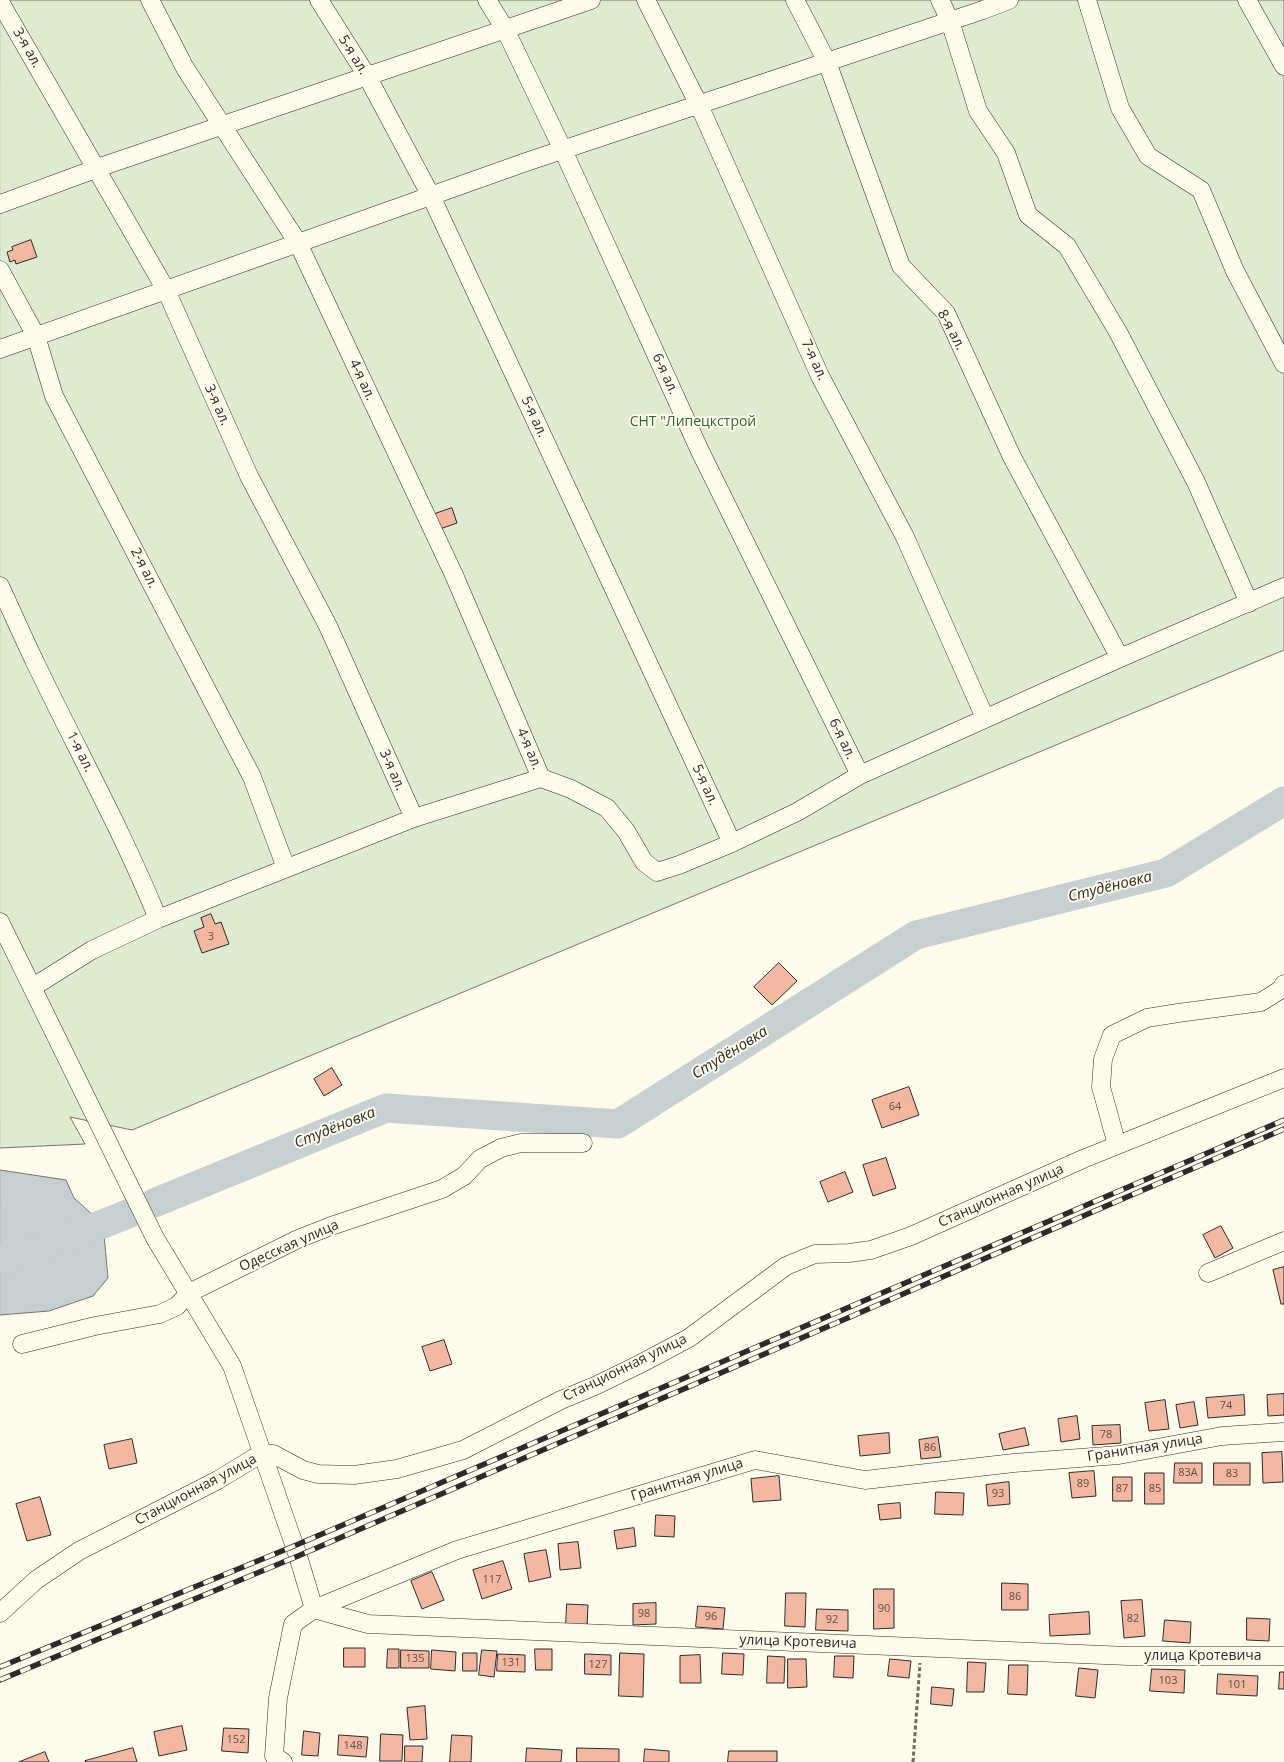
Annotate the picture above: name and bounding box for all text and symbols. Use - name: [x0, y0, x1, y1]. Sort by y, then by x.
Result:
- street label: 3-я ал.: [9, 25, 45, 71]
- street label: 5-я ал.: [334, 32, 372, 78]
- street label: 8-я ал.: [933, 307, 969, 353]
- street label: 7-я ал.: [797, 337, 831, 383]
- street label: 6-я ал.: [648, 351, 682, 397]
- street label: 4-я ал.: [345, 357, 379, 403]
- street label: 3-я ал.: [201, 382, 233, 428]
- street label: 5-я ал.: [517, 394, 551, 440]
- park label: СНТ "Липецкстрой: [630, 414, 756, 430]
- street label: 2-я ал.: [127, 545, 161, 591]
- street label: 6-я ал.: [825, 716, 859, 762]
- street label: 4-я ал.: [513, 726, 545, 772]
- street label: 1-я ал.: [63, 729, 97, 775]
- street label: 3-я ал.: [376, 747, 408, 793]
- street label: 5-я ал.: [688, 762, 722, 808]
- water label: Студёновка: [1066, 868, 1154, 906]
- house number: 3: [208, 930, 214, 944]
- water label: Студёновка: [689, 1023, 771, 1083]
- house number: 64: [889, 1100, 901, 1114]
- water label: Студёновка: [292, 1104, 378, 1152]
- street label: Станционная улица: [936, 1161, 1066, 1231]
- street label: Одесская улица: [237, 1217, 341, 1275]
- street label: Станционная улица: [560, 1331, 690, 1405]
- house number: 74: [1220, 1399, 1232, 1413]
- house number: 78: [1100, 1428, 1112, 1442]
- street label: Гранитная улица: [1086, 1431, 1204, 1465]
- house number: 86: [924, 1441, 936, 1455]
- street label: Станционная улица: [132, 1451, 260, 1529]
- street label: Гранитная улица: [629, 1455, 745, 1505]
- house number: 83А: [1178, 1466, 1198, 1480]
- house number: 83: [1226, 1467, 1238, 1481]
- house number: 89: [1077, 1477, 1089, 1491]
- house number: 87: [1116, 1482, 1128, 1496]
- house number: 85: [1149, 1482, 1161, 1496]
- house number: 93: [992, 1487, 1004, 1501]
- house number: 117: [483, 1573, 501, 1587]
- house number: 86: [1009, 1590, 1021, 1604]
- house number: 90: [878, 1602, 890, 1616]
- house number: 98: [638, 1607, 650, 1621]
- house number: 96: [705, 1610, 717, 1624]
- house number: 82: [1127, 1612, 1139, 1626]
- house number: 92: [826, 1613, 838, 1627]
- street label: улица Кротевича: [739, 1632, 857, 1652]
- street label: улица Кротевича: [1144, 1648, 1262, 1664]
- house number: 135: [406, 1652, 424, 1666]
- house number: 131: [502, 1656, 520, 1670]
- house number: 127: [589, 1658, 607, 1672]
- house number: 103: [1159, 1674, 1177, 1688]
- house number: 101: [1228, 1678, 1246, 1692]
- house number: 152: [227, 1733, 245, 1747]
- house number: 148: [344, 1739, 362, 1753]

